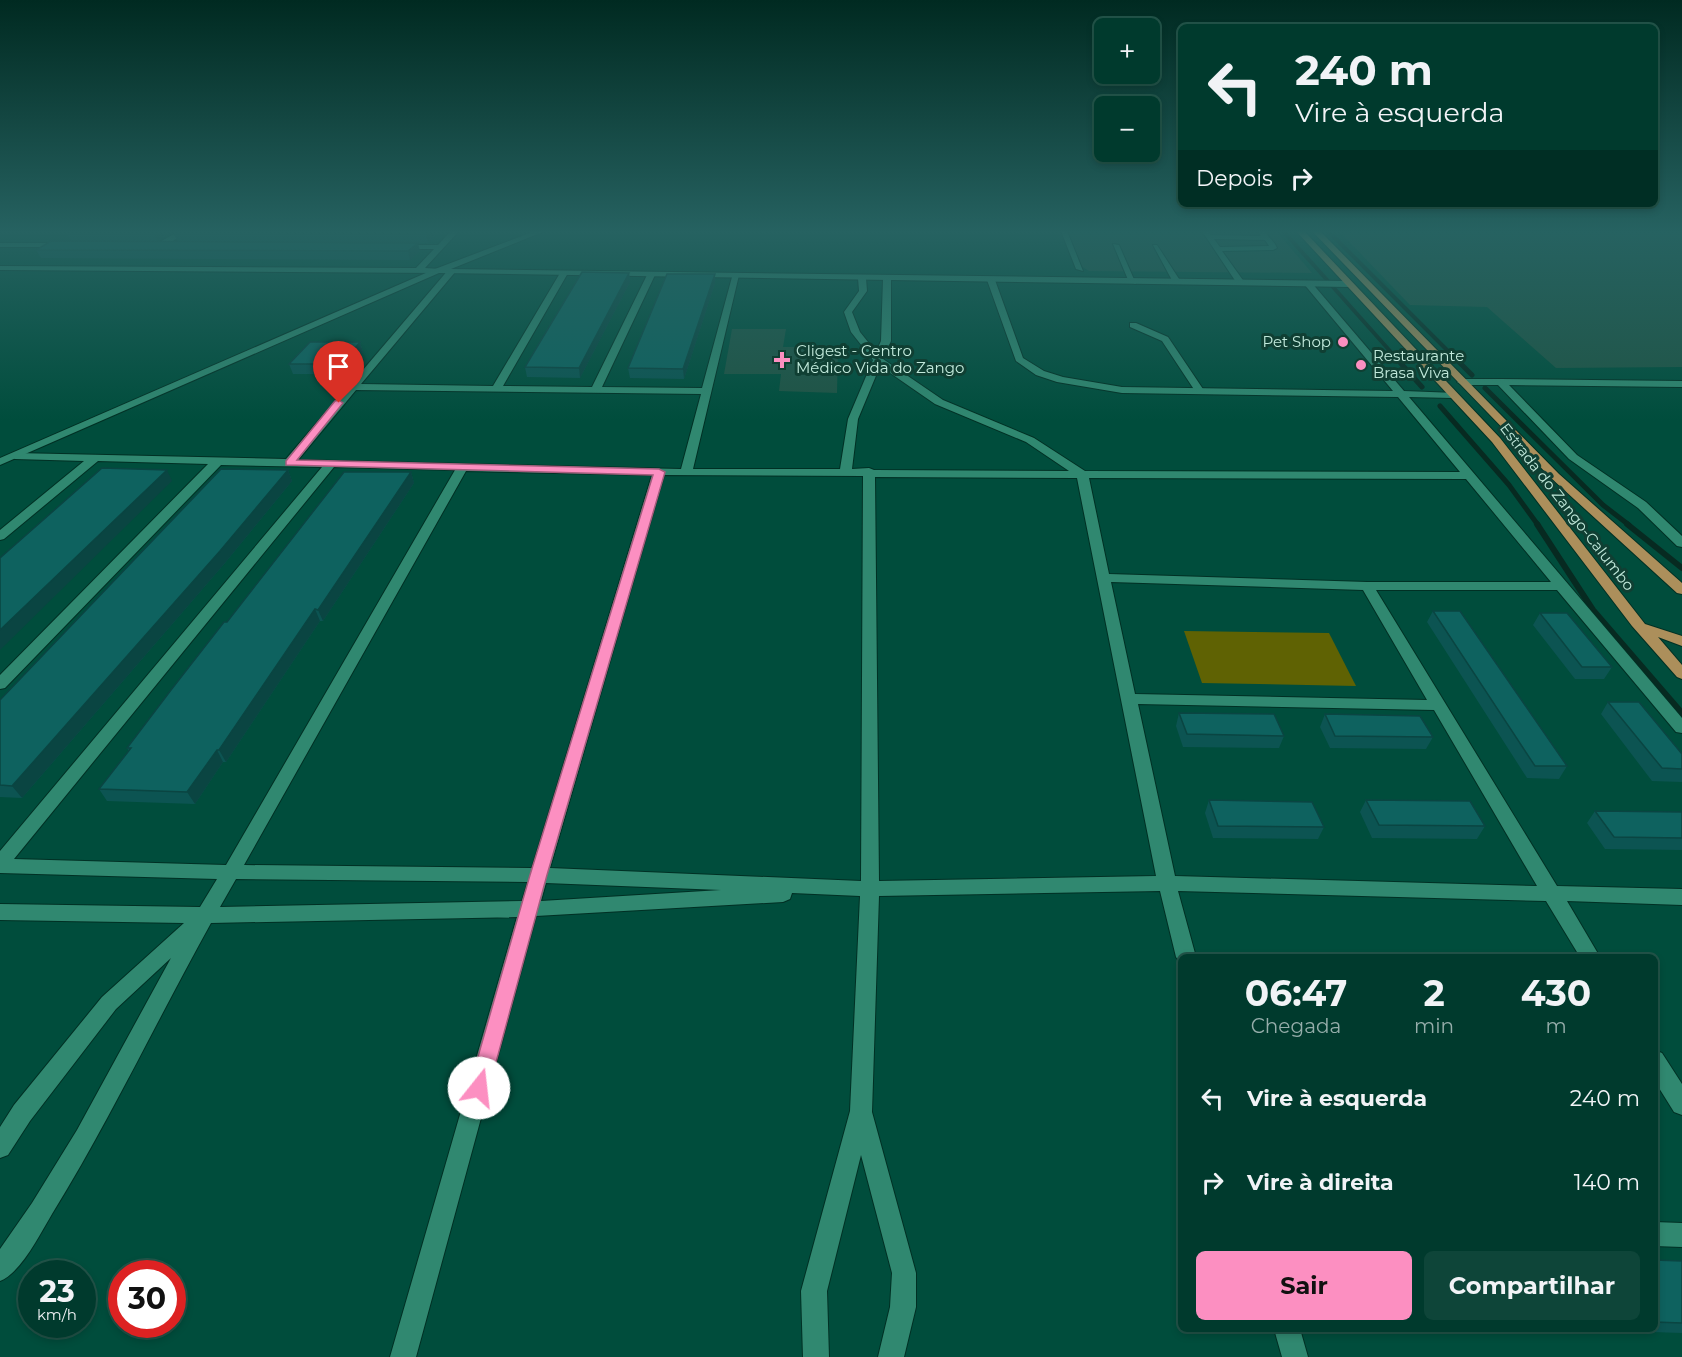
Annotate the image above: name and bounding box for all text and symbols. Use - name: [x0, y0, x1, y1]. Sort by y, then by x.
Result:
- map controls: [1094, 18, 1160, 162]
- button: +: [1094, 18, 1160, 84]
- text: 240 m: [1295, 44, 1433, 96]
- icon: left: [1196, 48, 1274, 126]
- button: −: [1094, 96, 1160, 162]
- text: Vire à esquerda: [1295, 96, 1504, 129]
- icon: right: [1285, 162, 1318, 195]
- text: Depois: [1196, 165, 1273, 192]
- place label: Pet Shop: [1262, 332, 1331, 351]
- marker: Pet Shop: [1336, 335, 1350, 349]
- pin: [313, 341, 364, 403]
- place label: Cligest - Centro Médico Vida do Zango: [796, 341, 964, 377]
- place label: Restaurante Brasa Viva: [1373, 346, 1464, 382]
- icon: arrive: [322, 350, 355, 383]
- marker: Cligest - Centro Médico Vida do Zango: [773, 351, 791, 369]
- marker: Restaurante Brasa Viva: [1354, 358, 1368, 372]
- street label: Estrada do Zango-Calumbo: [1496, 419, 1639, 594]
- text: 06:47: [1245, 971, 1347, 1015]
- text: 2: [1423, 971, 1445, 1015]
- text: 430: [1521, 971, 1591, 1015]
- text: Chegada: [1251, 1014, 1341, 1038]
- text: min: [1414, 1014, 1454, 1038]
- text: m: [1545, 1014, 1567, 1038]
- position arrow: [447, 1056, 511, 1120]
- icon: left: [1196, 1082, 1229, 1115]
- text: Vire à esquerda: [1247, 1085, 1427, 1112]
- text: 240 m: [1570, 1085, 1640, 1112]
- icon: right: [1196, 1166, 1229, 1199]
- text: Vire à direita: [1247, 1169, 1394, 1196]
- text: 140 m: [1574, 1169, 1640, 1196]
- button: Sair: [1196, 1251, 1412, 1320]
- button: Compartilhar: [1424, 1251, 1640, 1320]
- speed limit sign: 30: [108, 1260, 186, 1338]
- text: 23: [39, 1273, 75, 1310]
- text: km/h: [37, 1305, 77, 1324]

